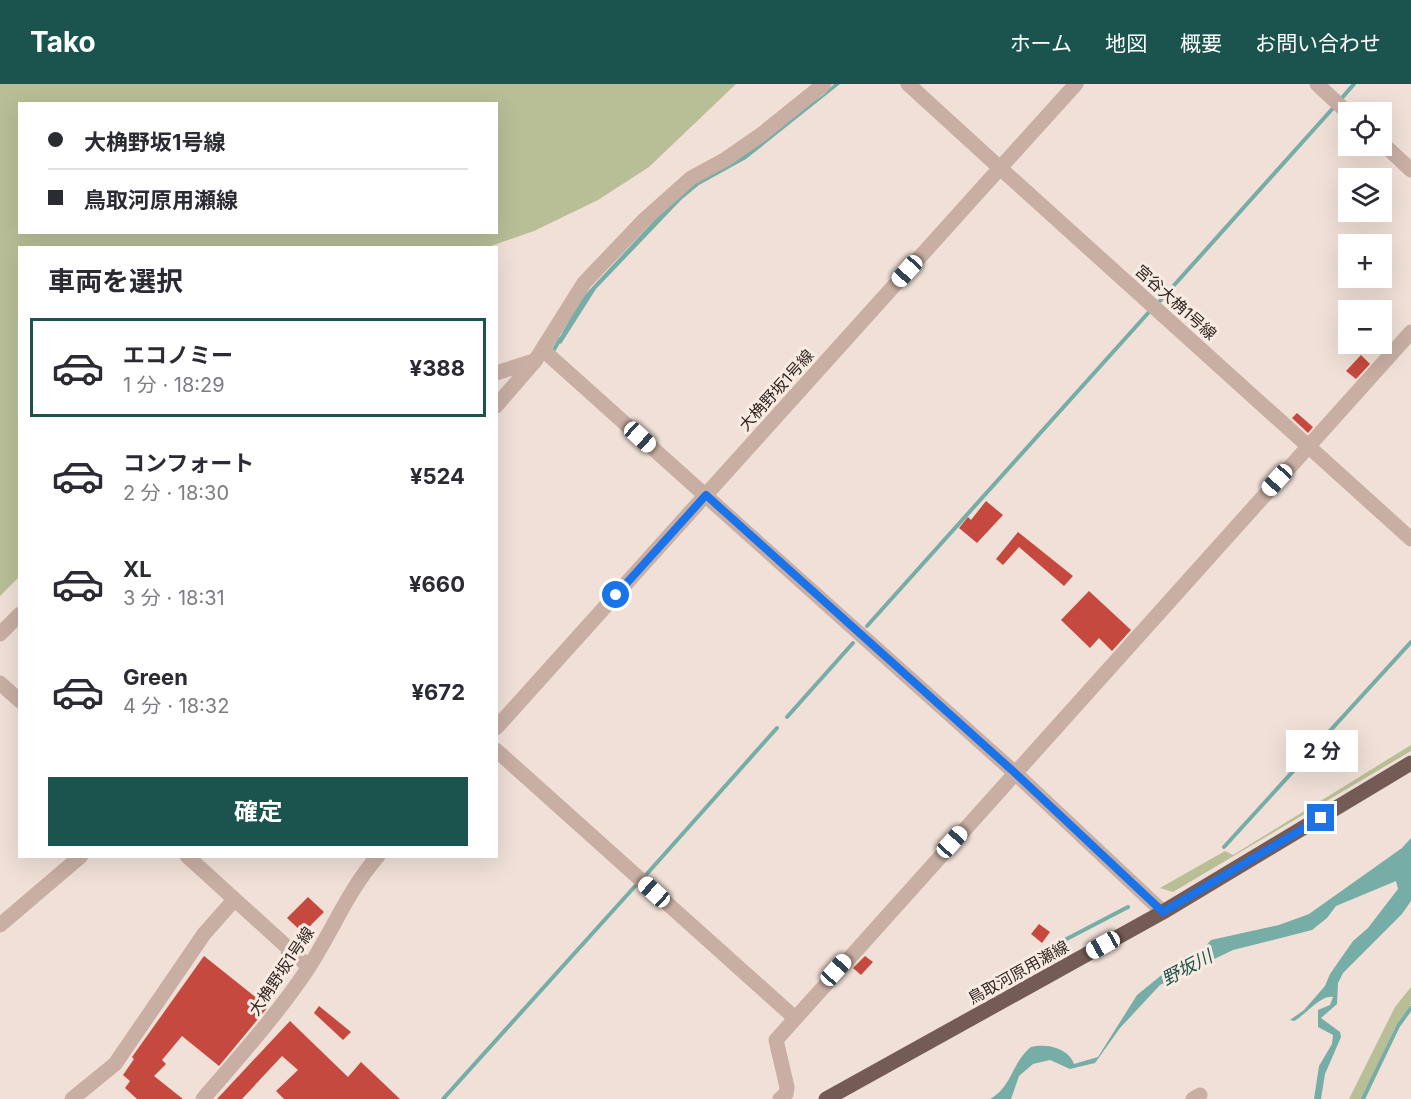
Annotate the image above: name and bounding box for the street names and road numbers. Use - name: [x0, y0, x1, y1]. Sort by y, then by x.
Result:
- street label: 宮谷大桷1号線: [1131, 260, 1221, 344]
- street label: 大桷野坂1号線: [734, 345, 818, 435]
- street label: 大桷野坂1号線: [244, 923, 318, 1019]
- street label: 鳥取河原用瀬線: [964, 936, 1072, 1008]

